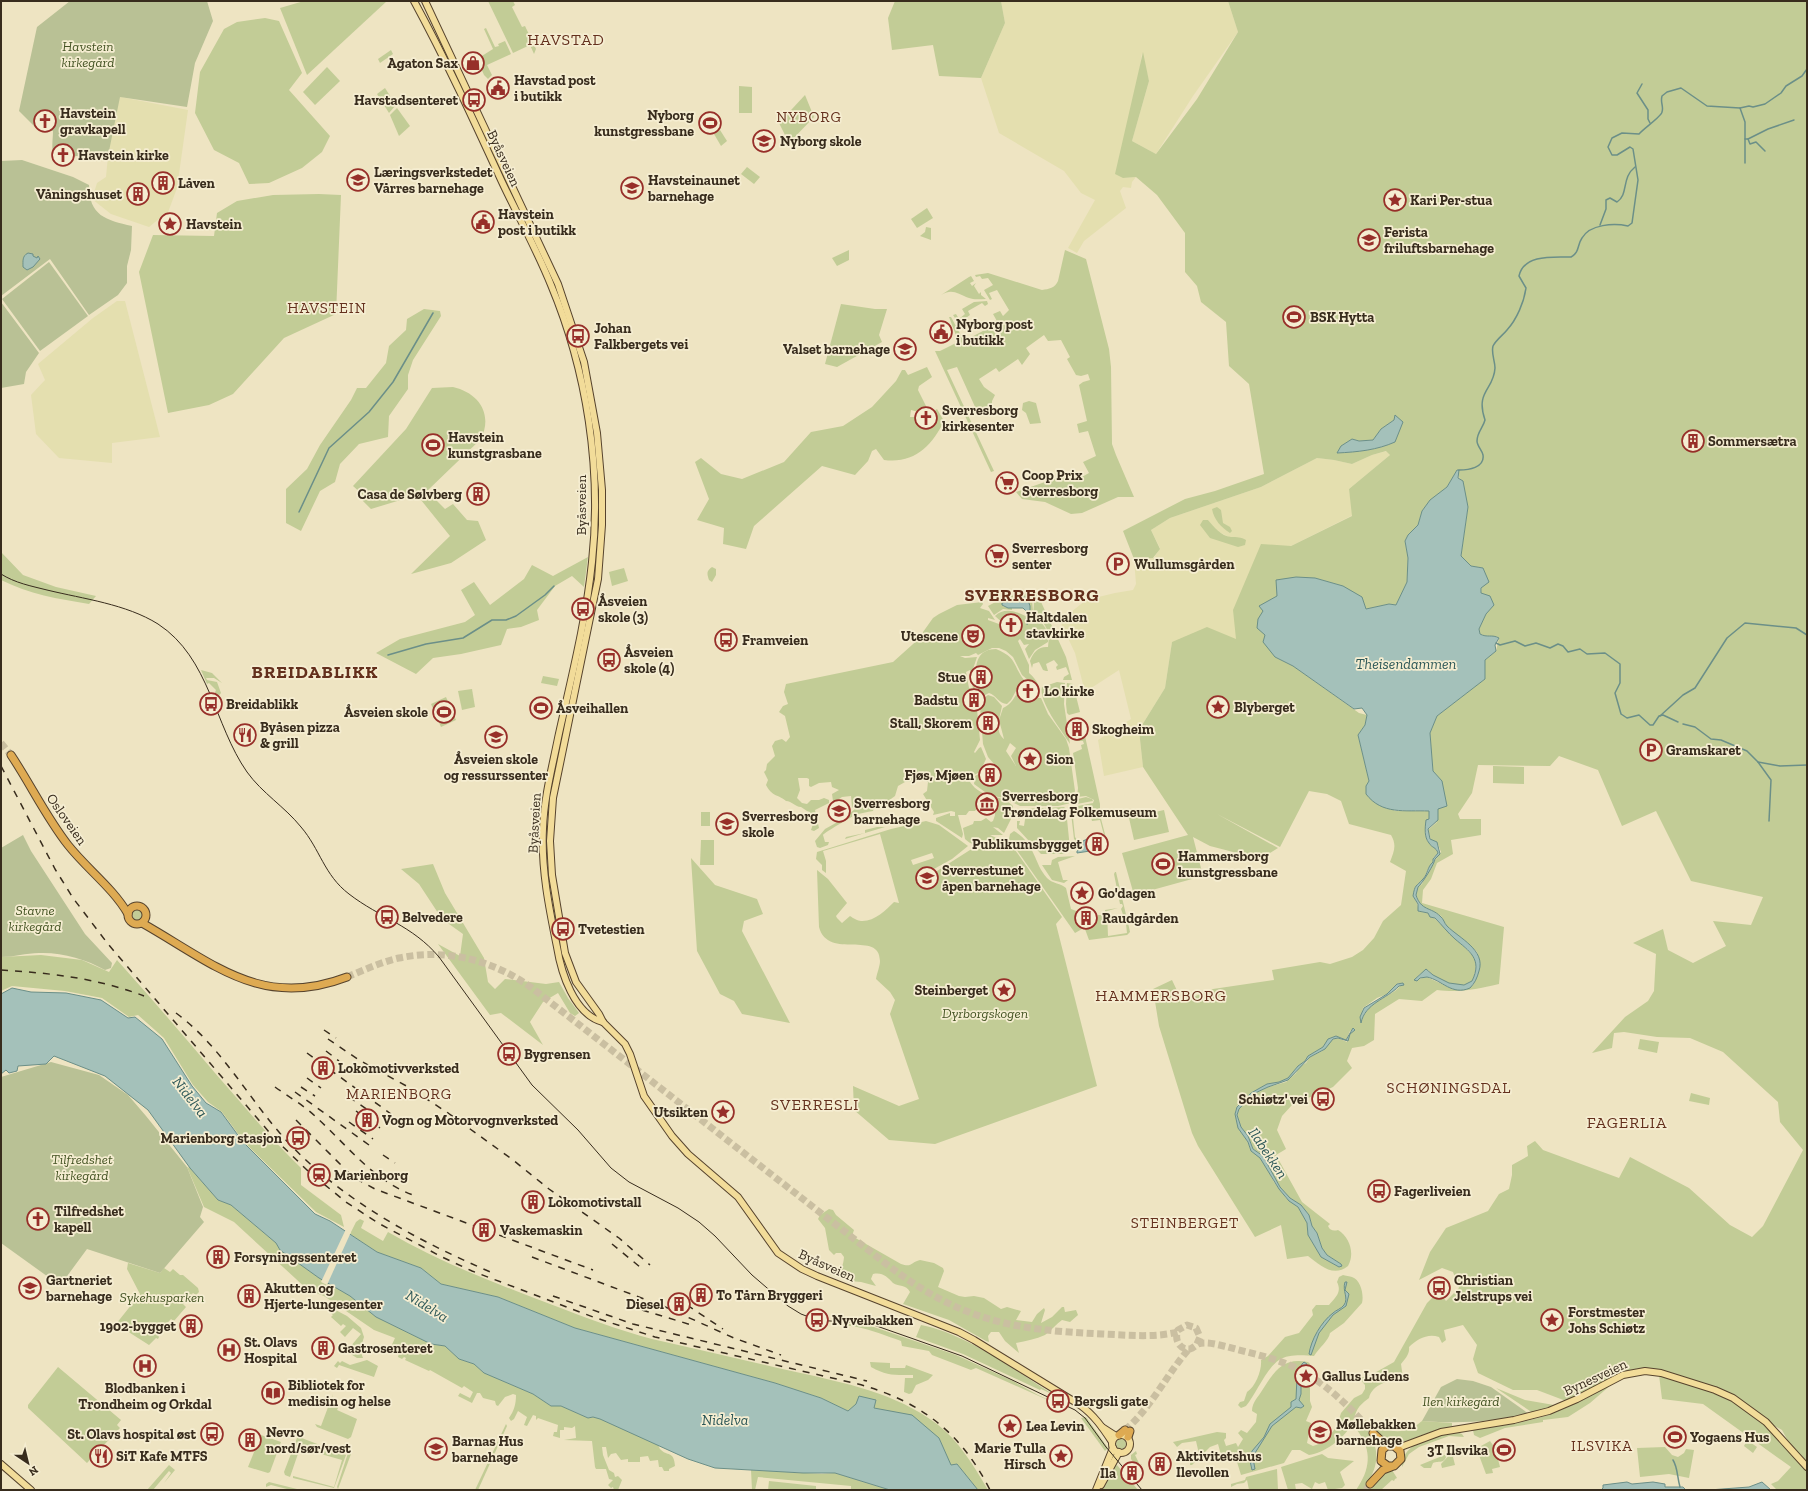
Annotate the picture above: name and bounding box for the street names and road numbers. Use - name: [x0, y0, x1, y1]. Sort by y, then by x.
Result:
- street label: Byåsveien: [483, 127, 524, 189]
- street label: Byåsveien: [573, 475, 590, 535]
- street label: Osloveien: [43, 790, 90, 848]
- street label: Byåsveien: [524, 792, 545, 854]
- street label: Byåsveien: [796, 1245, 858, 1285]
- street label: Bynesveien: [1561, 1355, 1630, 1400]

